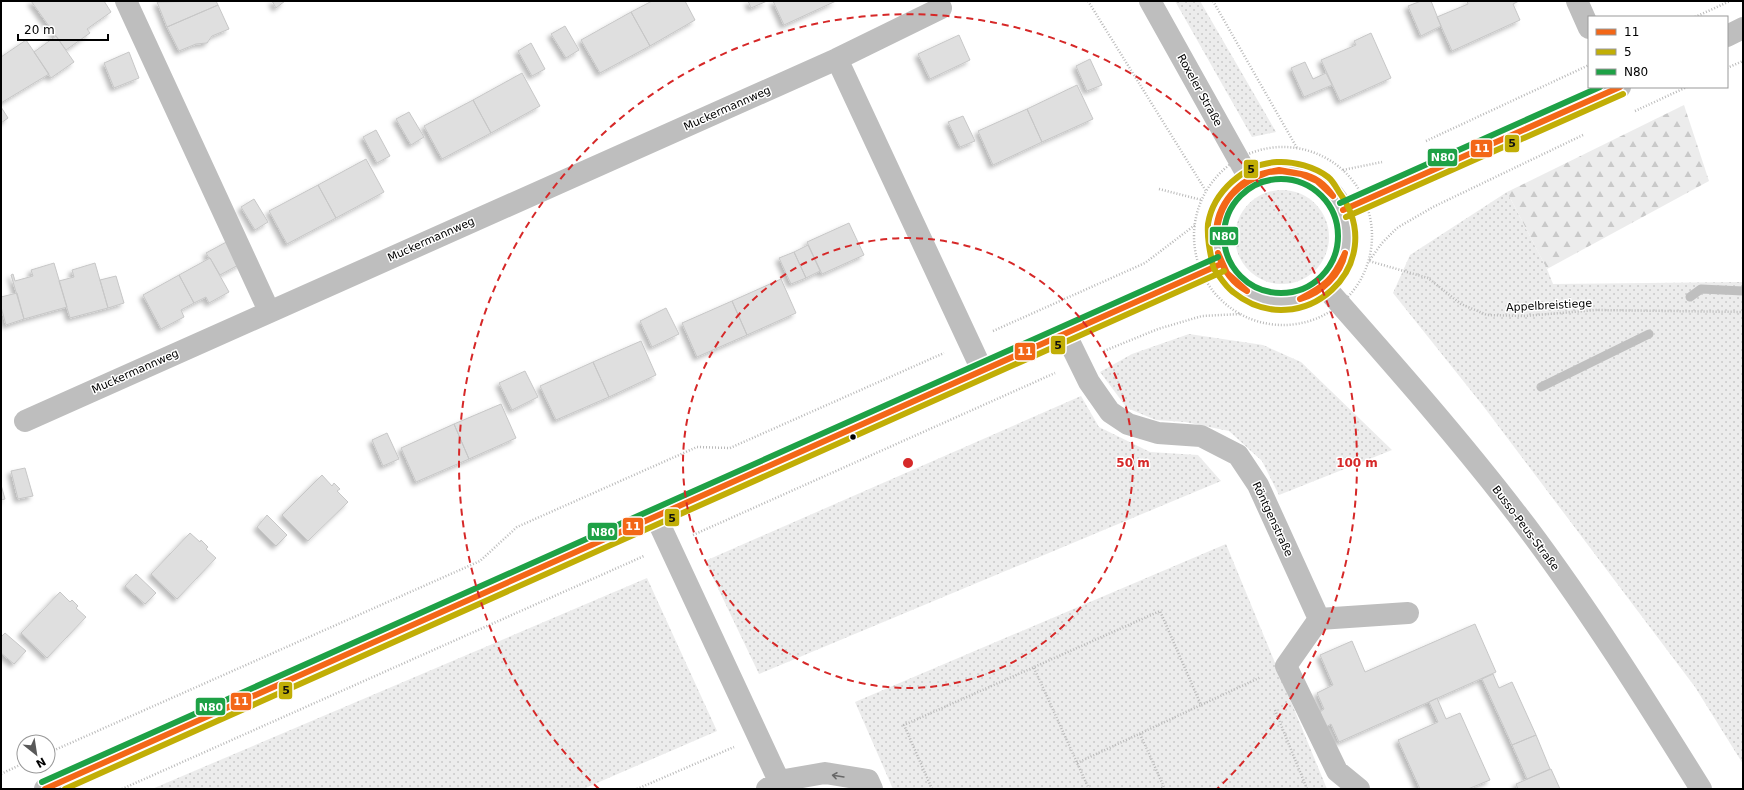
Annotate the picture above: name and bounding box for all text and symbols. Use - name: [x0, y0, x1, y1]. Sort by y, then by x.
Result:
- scale bar: [18, 16, 108, 42]
- legend: [1588, 16, 1728, 88]
- text: 20 m: [24, 23, 55, 37]
- text: 11: [1624, 25, 1639, 39]
- text: 5: [1624, 45, 1632, 59]
- street label: Roxeler Straße: [1174, 52, 1225, 129]
- text: N80: [1624, 65, 1648, 79]
- street label: Muckermannweg: [682, 83, 773, 133]
- line badge: 5: [1504, 134, 1520, 153]
- text: 5: [1508, 137, 1516, 150]
- line badge: 11: [1470, 139, 1493, 158]
- text: 11: [1474, 142, 1490, 155]
- line badge: N80: [1427, 148, 1458, 167]
- text: N80: [1431, 151, 1456, 164]
- line badge: 5: [1243, 159, 1259, 179]
- text: 5: [1247, 163, 1255, 176]
- street label: Muckermannweg: [386, 214, 477, 264]
- line badge: N80: [1209, 226, 1239, 246]
- text: N80: [1212, 230, 1237, 243]
- street label: Appelbreistiege: [1506, 297, 1593, 314]
- line badge: 5: [1050, 335, 1066, 355]
- text: 5: [1054, 339, 1062, 352]
- line badge: 11: [1014, 342, 1036, 361]
- text: 11: [1017, 345, 1033, 358]
- street label: Muckermannweg: [90, 346, 181, 396]
- unlabelled marker: [848, 432, 858, 442]
- centre of rings: [901, 456, 915, 470]
- text: 50 m: [1116, 456, 1150, 470]
- text: 100 m: [1336, 456, 1378, 470]
- street label: Röntgenstraße: [1250, 480, 1296, 559]
- street label: Busso-Peus-Straße: [1489, 483, 1562, 573]
- line badge: 5: [664, 508, 680, 527]
- text: 5: [668, 512, 676, 525]
- line badge: 11: [622, 517, 644, 536]
- text: 11: [625, 520, 641, 533]
- line badge: N80: [587, 522, 618, 541]
- text: N80: [591, 526, 616, 539]
- line badge: 5: [278, 681, 293, 700]
- text: 5: [282, 684, 290, 697]
- line badge: 11: [230, 692, 252, 711]
- text: 11: [233, 695, 249, 708]
- line badge: N80: [195, 697, 226, 716]
- text: N80: [199, 701, 224, 714]
- north arrow: [16, 734, 56, 774]
- text: N: [34, 754, 48, 770]
- one-way arrow: [832, 772, 845, 780]

